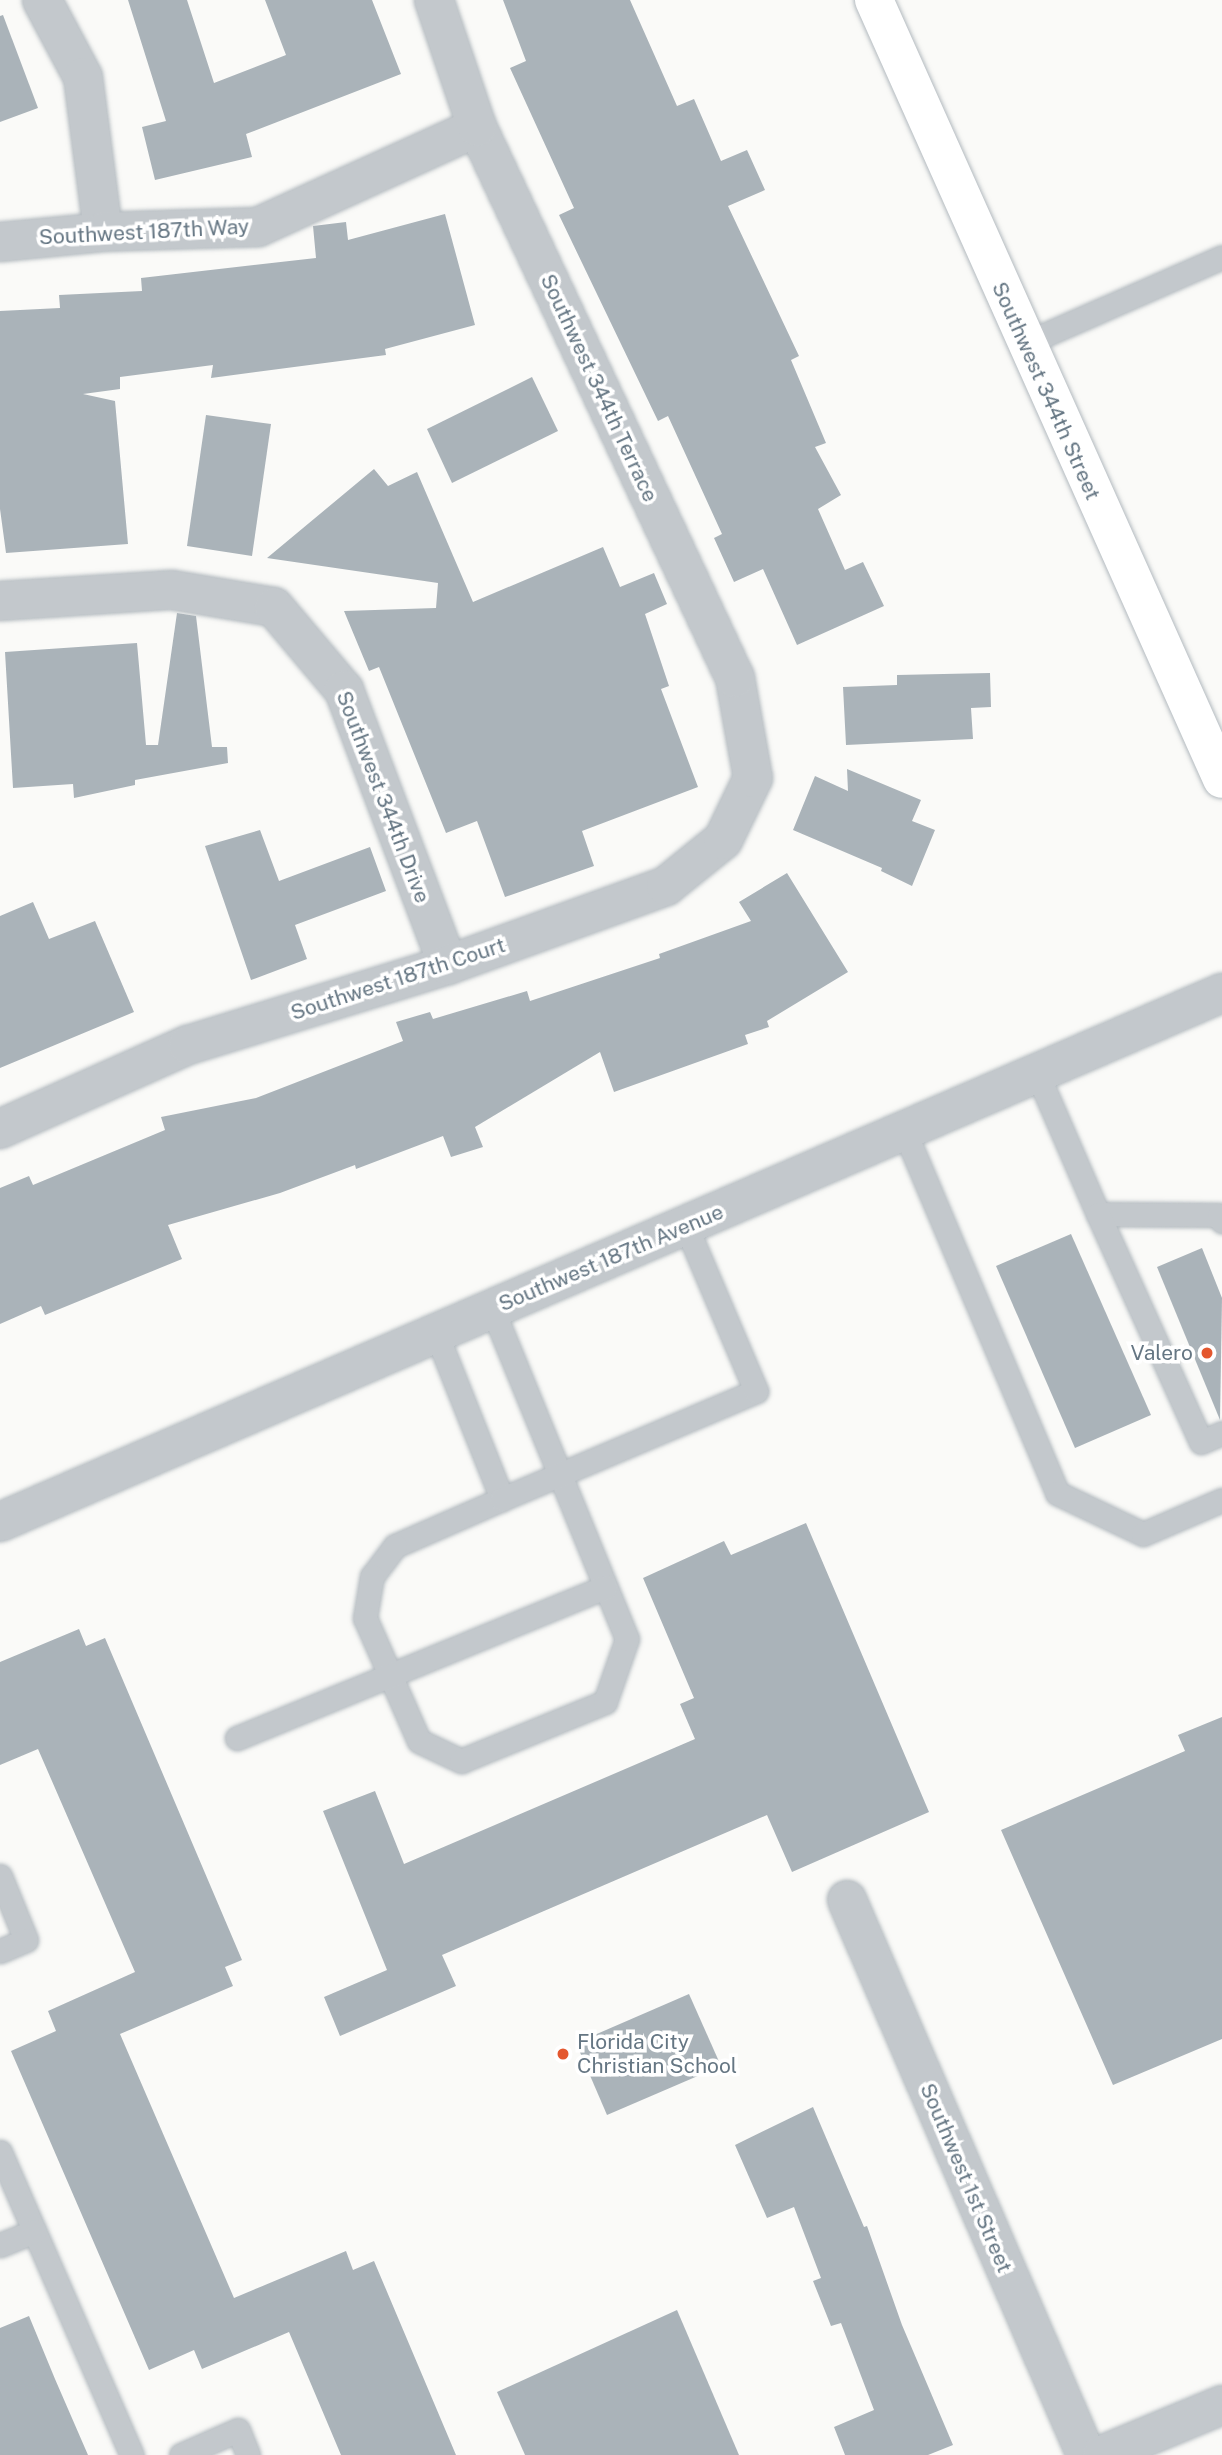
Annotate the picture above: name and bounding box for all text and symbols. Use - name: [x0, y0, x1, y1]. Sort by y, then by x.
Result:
- street label: Southwest 187th Way: [38, 214, 250, 250]
- street label: Southwest 344th Terrace: [535, 270, 663, 506]
- street label: Southwest 344th Street: [986, 278, 1106, 504]
- street label: Southwest 344th Drive: [331, 688, 435, 906]
- street label: Southwest 187th Court: [288, 932, 508, 1026]
- street label: Southwest 187th Avenue: [495, 1199, 727, 1317]
- place label: Valero: [1131, 1340, 1193, 1366]
- marker: Valero: [1199, 1345, 1215, 1361]
- place label: Florida City Christian School: [577, 2029, 737, 2079]
- marker: Florida City Christian School: [555, 2046, 571, 2062]
- street label: Southwest 1st Street: [915, 2080, 1017, 2276]

